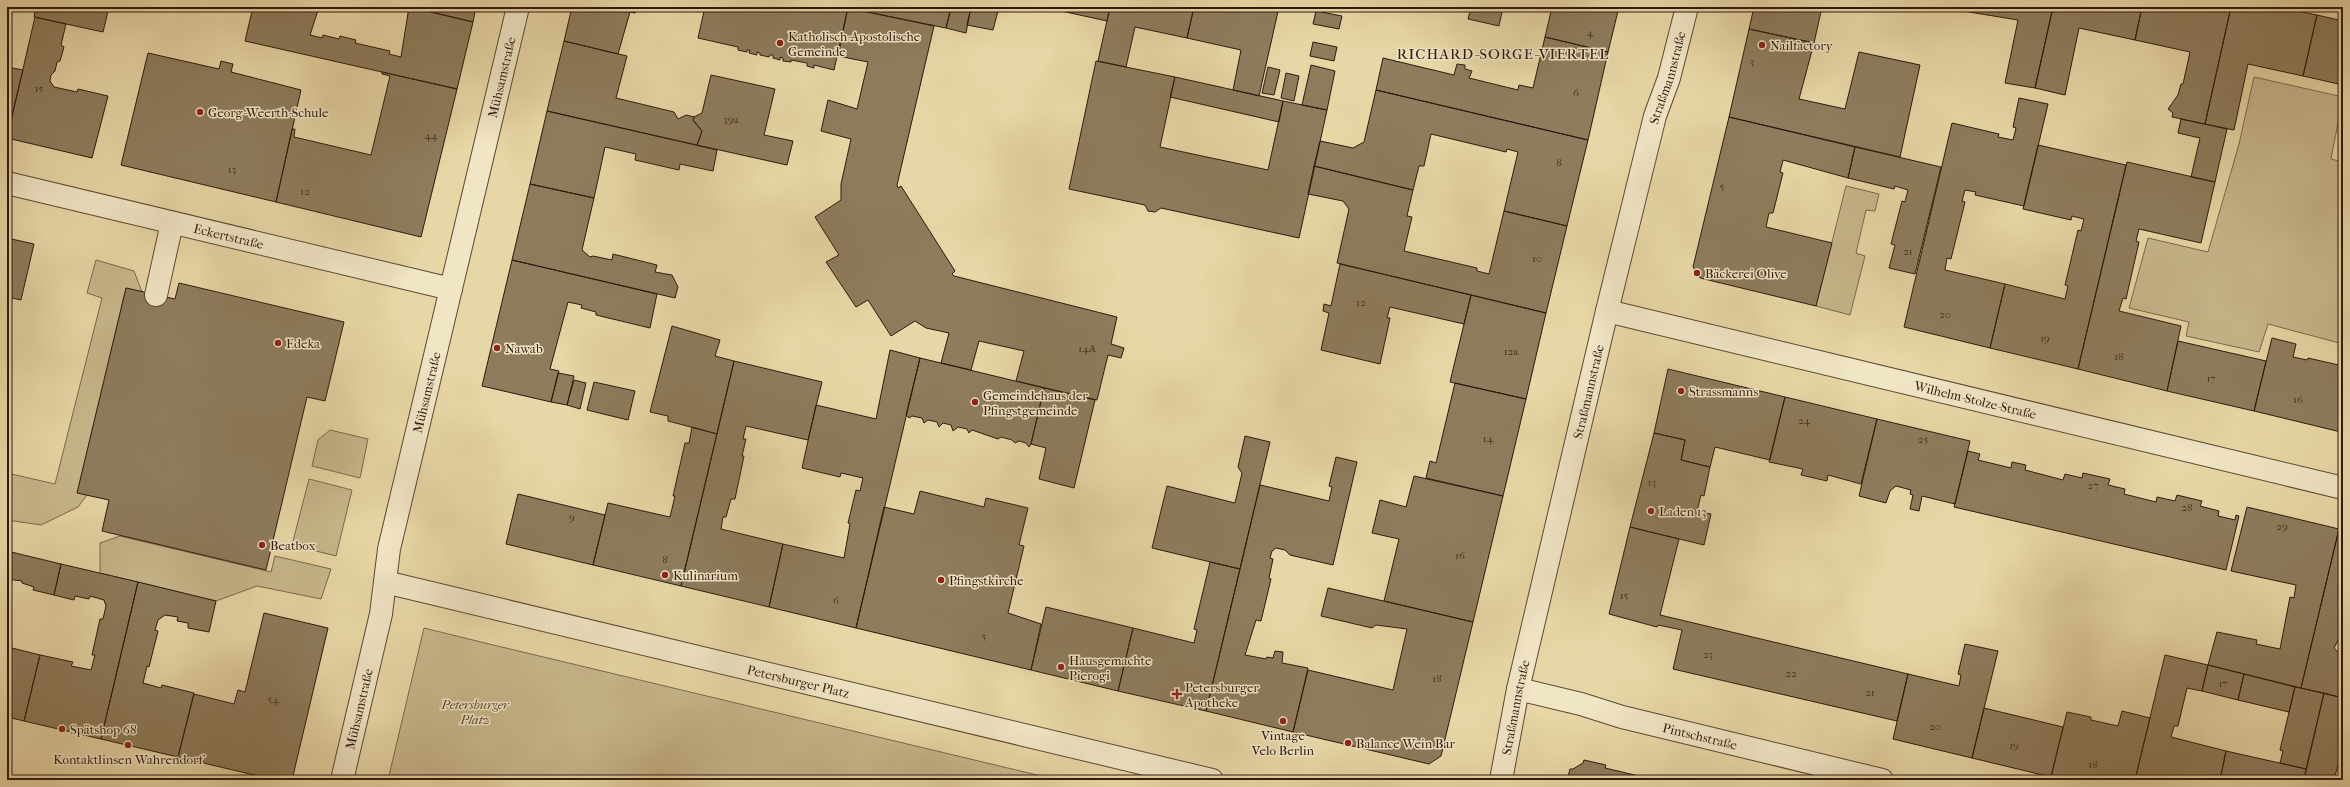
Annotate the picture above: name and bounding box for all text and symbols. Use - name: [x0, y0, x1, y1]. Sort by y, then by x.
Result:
- house number: 4: [1587, 26, 1594, 39]
- place label: Katholisch-Apostolische Gemeinde: [788, 29, 921, 59]
- street label: Straßmannstraße: [1646, 29, 1688, 126]
- street label: Mühsamstraße: [484, 35, 518, 119]
- marker: Katholisch-Apostolische Gemeinde: [775, 38, 785, 48]
- place label: Nailfactory: [1770, 38, 1834, 53]
- marker: Nailfactory: [1757, 40, 1767, 50]
- district label: RICHARD-SORGE-VIERTEL: [1397, 45, 1609, 63]
- house number: 3: [1750, 55, 1754, 68]
- house number: 15: [35, 82, 44, 95]
- house number: 6: [1573, 86, 1579, 99]
- place label: Georg-Weerth-Schule: [208, 105, 329, 120]
- marker: Georg-Weerth-Schule: [195, 107, 205, 117]
- house number: 39a: [723, 113, 740, 126]
- house number: 44: [424, 129, 438, 142]
- house number: 8: [1556, 156, 1562, 169]
- house number: 13: [228, 163, 236, 176]
- house number: 5: [1720, 180, 1725, 193]
- house number: 12: [300, 185, 310, 198]
- street label: Eckertstraße: [192, 220, 266, 252]
- house number: 21: [1903, 245, 1913, 258]
- house number: 10: [1532, 252, 1542, 265]
- place label: Bäckerei Olive: [1705, 266, 1787, 281]
- marker: Bäckerei Olive: [1692, 268, 1702, 278]
- house number: 12: [1356, 296, 1366, 309]
- house number: 20: [1939, 308, 1951, 321]
- house number: 19: [2040, 332, 2050, 345]
- place label: Edeka: [286, 336, 321, 351]
- marker: Edeka: [273, 338, 283, 348]
- place label: Nawab: [505, 341, 543, 356]
- house number: 14A: [1078, 342, 1097, 355]
- street label: Straßmannstraße: [1570, 342, 1606, 440]
- marker: Nawab: [492, 343, 502, 353]
- house number: 12a: [1504, 345, 1519, 358]
- street label: Mühsamstraße: [409, 350, 443, 434]
- house number: 18: [2114, 350, 2124, 363]
- house number: 17: [2206, 372, 2216, 385]
- street label: Wilhelm-Stolze-Straße: [1912, 377, 2039, 422]
- place label: Strassmanns: [1689, 384, 1758, 399]
- marker: Strassmanns: [1676, 386, 1686, 396]
- place label: Gemeindehaus der Pfingstgemeinde: [983, 388, 1088, 418]
- house number: 16: [2293, 393, 2303, 406]
- marker: Gemeindehaus der Pfingstgemeinde: [970, 397, 980, 407]
- house number: 24: [1798, 414, 1811, 427]
- house number: 14: [1483, 432, 1494, 445]
- house number: 25: [1918, 433, 1928, 446]
- house number: 13: [1648, 476, 1656, 489]
- house number: 27: [2088, 479, 2098, 492]
- house number: 28: [2181, 501, 2193, 514]
- place label: Laden 13: [1659, 504, 1707, 519]
- marker: Laden 13: [1646, 506, 1656, 516]
- house number: 9: [569, 511, 575, 524]
- house number: 29: [2276, 520, 2288, 533]
- place label: Beatbox: [270, 538, 316, 553]
- marker: Beatbox: [257, 540, 267, 550]
- house number: 16: [1455, 549, 1465, 562]
- house number: 8: [662, 553, 668, 566]
- place label: Kulinarium: [673, 568, 738, 583]
- marker: Kulinarium: [660, 570, 670, 580]
- place label: Pfingstkirche: [949, 573, 1024, 588]
- marker: Pfingstkirche: [936, 575, 946, 585]
- house number: 15: [1620, 589, 1629, 602]
- house number: 6: [833, 594, 839, 607]
- house number: 5: [982, 630, 987, 643]
- house number: 23: [1703, 648, 1713, 661]
- place label: Hausgemachte Pierogi: [1069, 653, 1152, 683]
- street label: Straßmannstraße: [1498, 658, 1532, 756]
- street label: Petersburger Platz: [746, 661, 851, 700]
- marker: Hausgemachte Pierogi: [1056, 662, 1066, 672]
- street label: Mühsamstraße: [342, 666, 376, 751]
- house number: 22: [1785, 667, 1797, 680]
- house number: 18: [1432, 672, 1442, 685]
- house number: 17: [2218, 677, 2228, 690]
- place label: Petersburger Apotheke: [1184, 680, 1259, 710]
- house number: 21: [1865, 686, 1875, 699]
- marker: Petersburger Apotheke: [1172, 689, 1182, 699]
- house number: 54: [267, 693, 279, 706]
- park label: Petersburger Platz: [440, 697, 510, 727]
- marker: Vintage Velo Berlin: [1278, 716, 1288, 726]
- street label: Pintschstraße: [1661, 720, 1739, 752]
- house number: 20: [1929, 720, 1941, 733]
- place label: Spätshop 68: [70, 722, 136, 737]
- marker: Spätshop 68: [57, 724, 67, 734]
- place label: Vintage Velo Berlin: [1251, 728, 1315, 758]
- place label: Balance Wein Bar: [1356, 736, 1455, 751]
- marker: Balance Wein Bar: [1343, 738, 1353, 748]
- house number: 19: [2009, 739, 2019, 752]
- marker: Kontaktlinsen Wahrendorf: [123, 740, 133, 750]
- place label: Kontaktlinsen Wahrendorf: [53, 752, 206, 767]
- house number: 18: [2088, 758, 2098, 771]

